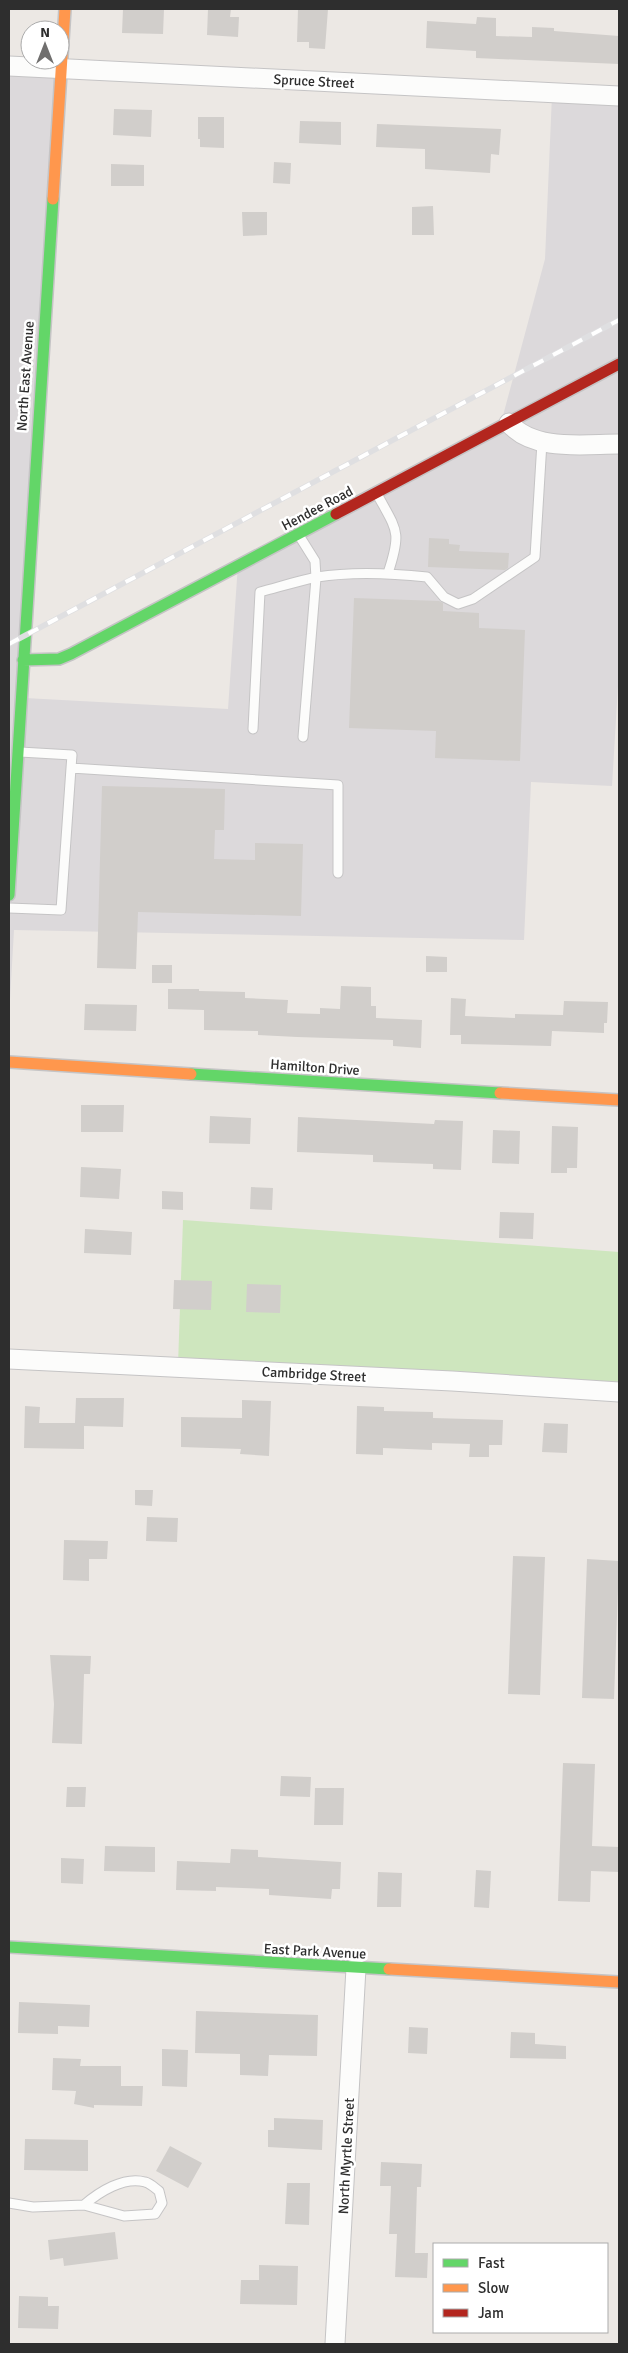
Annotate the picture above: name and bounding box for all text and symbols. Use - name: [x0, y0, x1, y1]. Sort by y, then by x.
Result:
- north arrow: [20, 20, 70, 70]
- text: N: [40, 24, 50, 41]
- street label: Spruce Street: [273, 71, 355, 92]
- street label: North East Avenue: [13, 320, 38, 432]
- street label: Hendee Road: [279, 482, 356, 534]
- street label: Hamilton Drive: [270, 1056, 360, 1079]
- street label: Cambridge Street: [261, 1363, 367, 1386]
- street label: East Park Avenue: [263, 1940, 367, 1963]
- street label: North Myrtle Street: [335, 2097, 358, 2215]
- legend: [433, 2243, 608, 2333]
- text: Fast: [478, 2254, 505, 2272]
- text: Slow: [478, 2279, 509, 2297]
- text: Jam: [478, 2304, 504, 2322]

